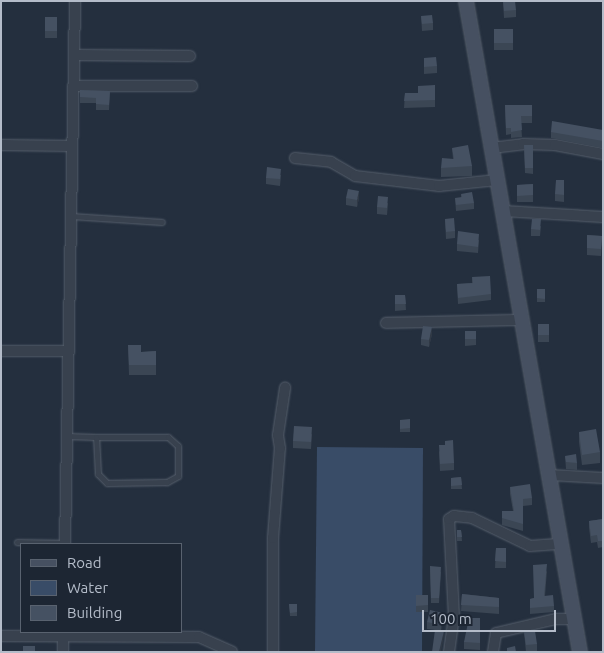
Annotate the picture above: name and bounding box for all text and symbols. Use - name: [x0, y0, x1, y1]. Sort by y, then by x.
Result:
- legend: [20, 543, 182, 633]
- text: Road: [67, 554, 102, 571]
- text: Water: [67, 579, 108, 596]
- scale bar: [424, 600, 558, 632]
- text: Building: [67, 604, 122, 621]
- text: 100 m: [430, 610, 472, 627]

